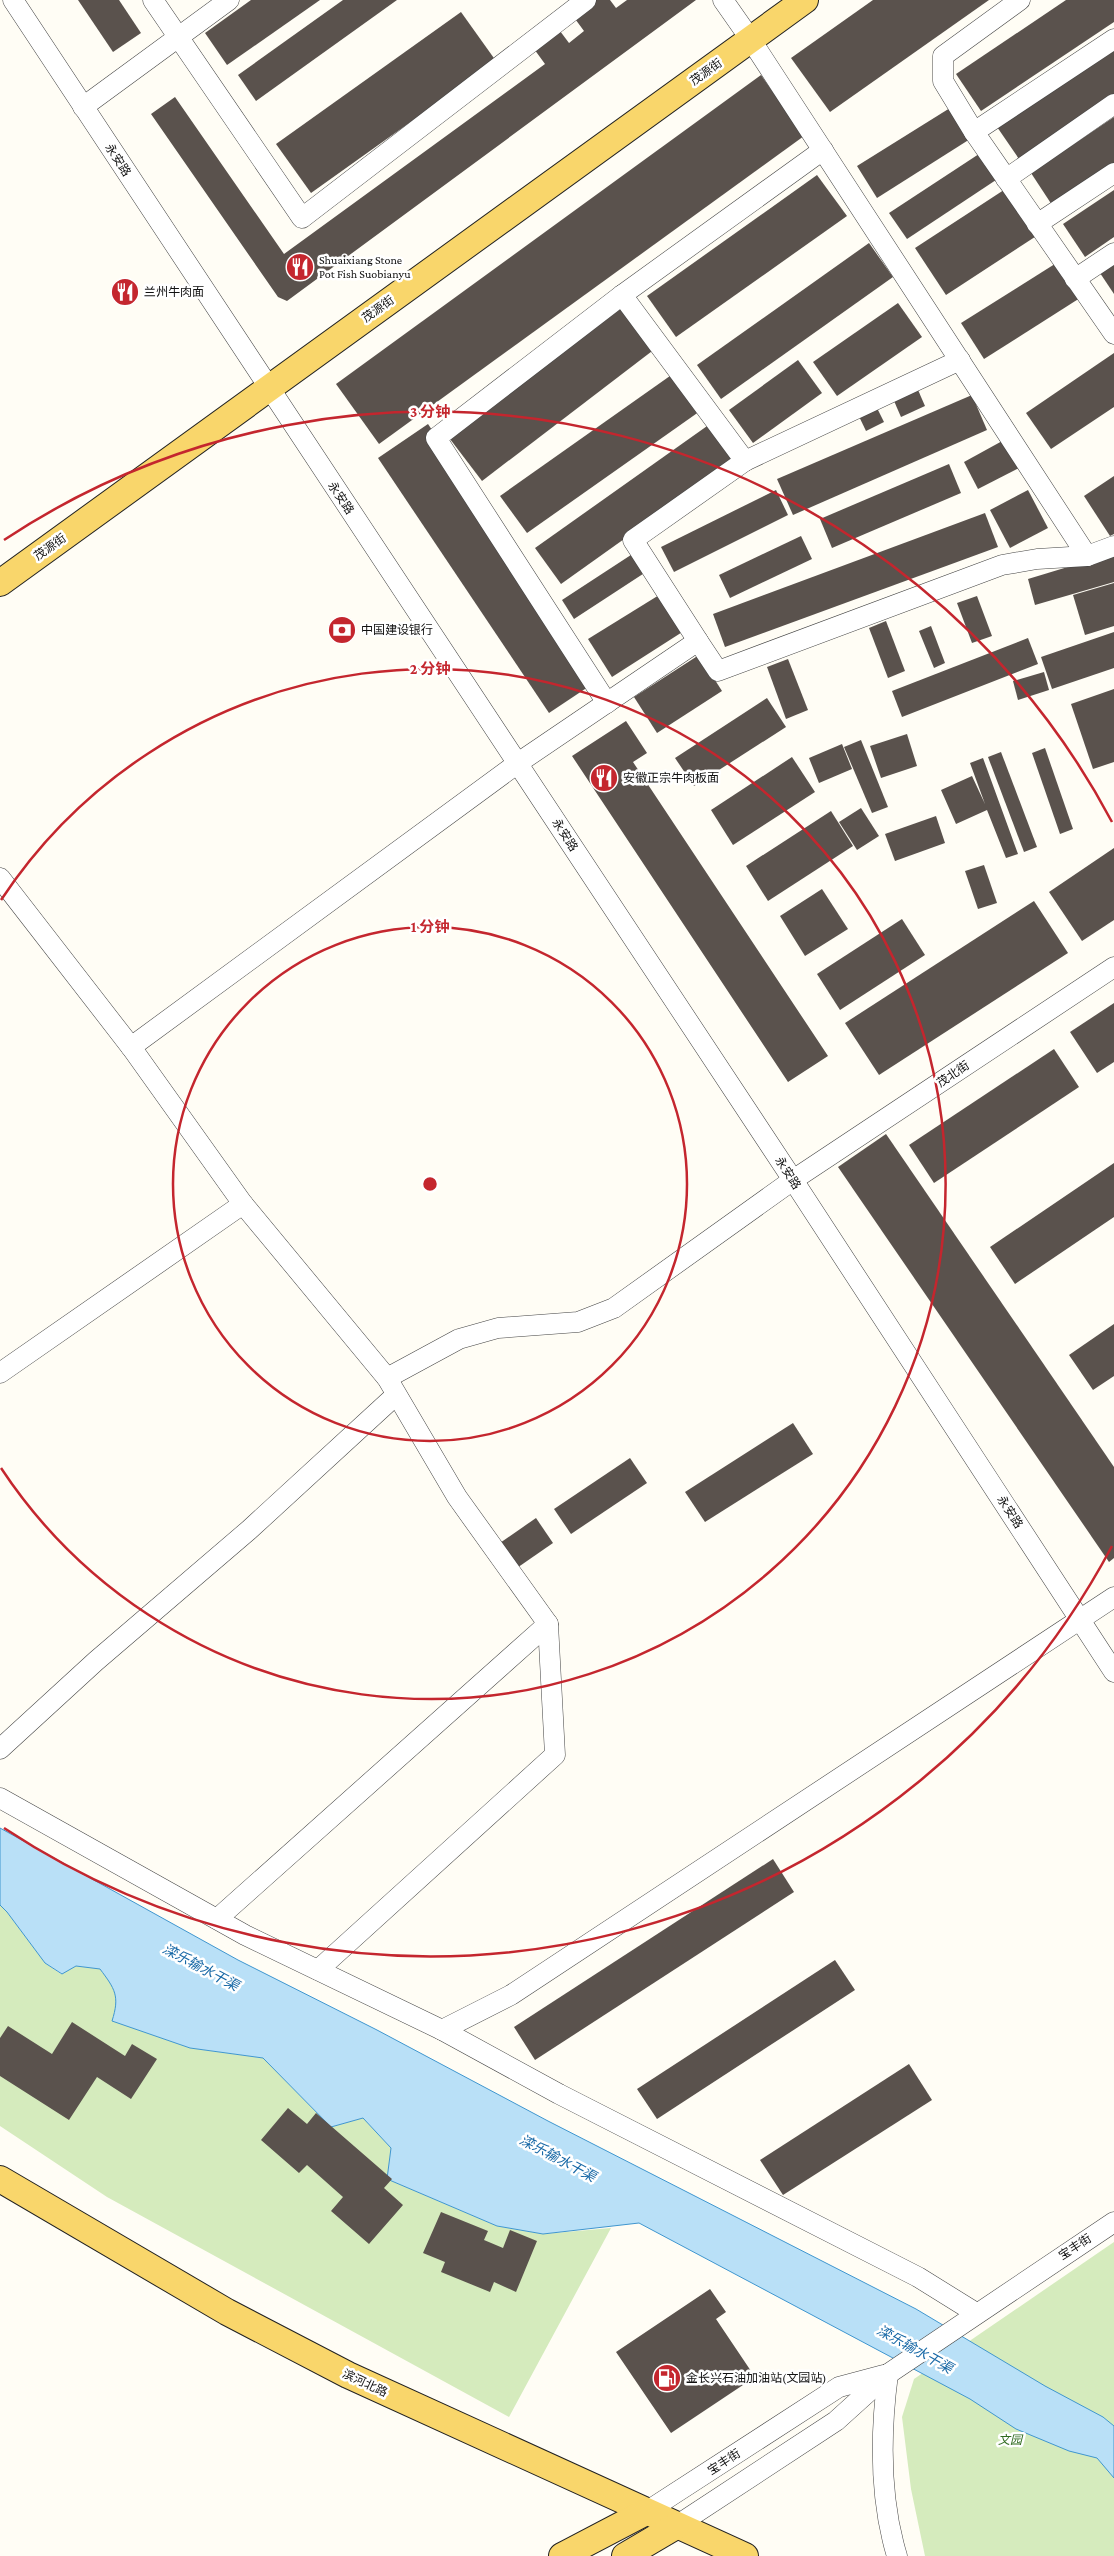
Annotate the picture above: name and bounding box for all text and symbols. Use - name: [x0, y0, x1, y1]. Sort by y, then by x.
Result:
- street label: 茂源街: [687, 56, 725, 88]
- street label: 永安路: [102, 141, 134, 179]
- restaurant icon: Shuaixiang Stone Pot Fish Suobianyu: [285, 252, 315, 282]
- place label: Shuaixiang Stone Pot Fish Suobianyu: [319, 253, 411, 281]
- restaurant icon: 兰州牛肉面: [110, 277, 140, 307]
- place label: 兰州牛肉面: [144, 285, 204, 299]
- street label: 茂源街: [359, 293, 397, 325]
- text: 3 分钟: [410, 404, 450, 420]
- street label: 永安路: [325, 479, 357, 517]
- street label: 茂源街: [31, 531, 69, 563]
- bank icon: 中国建设银行: [327, 615, 357, 645]
- place label: 中国建设银行: [361, 623, 433, 637]
- text: 2 分钟: [410, 661, 450, 677]
- restaurant icon: 安徽正宗牛肉板面: [589, 763, 619, 793]
- place label: 安徽正宗牛肉板面: [623, 771, 719, 785]
- street label: 永安路: [549, 816, 581, 854]
- text: 1 分钟: [411, 919, 449, 935]
- street label: 茂北街: [934, 1058, 972, 1090]
- street label: 永安路: [772, 1154, 804, 1192]
- centre of rings: [421, 1175, 439, 1193]
- street label: 永安路: [994, 1493, 1026, 1531]
- water label: 滦乐输水干渠: [160, 1940, 244, 1995]
- water label: 滦乐输水干渠: [517, 2131, 601, 2186]
- street label: 宝丰街: [1056, 2231, 1094, 2263]
- water label: 滦乐输水干渠: [874, 2322, 957, 2377]
- fuel station icon: 金长兴石油加油站(文园站): [652, 2363, 682, 2393]
- street label: 滨河北路: [340, 2367, 390, 2399]
- place label: 金长兴石油加油站(文园站): [686, 2371, 826, 2385]
- park label: 文园: [998, 2433, 1024, 2447]
- street label: 宝丰街: [705, 2446, 743, 2478]

